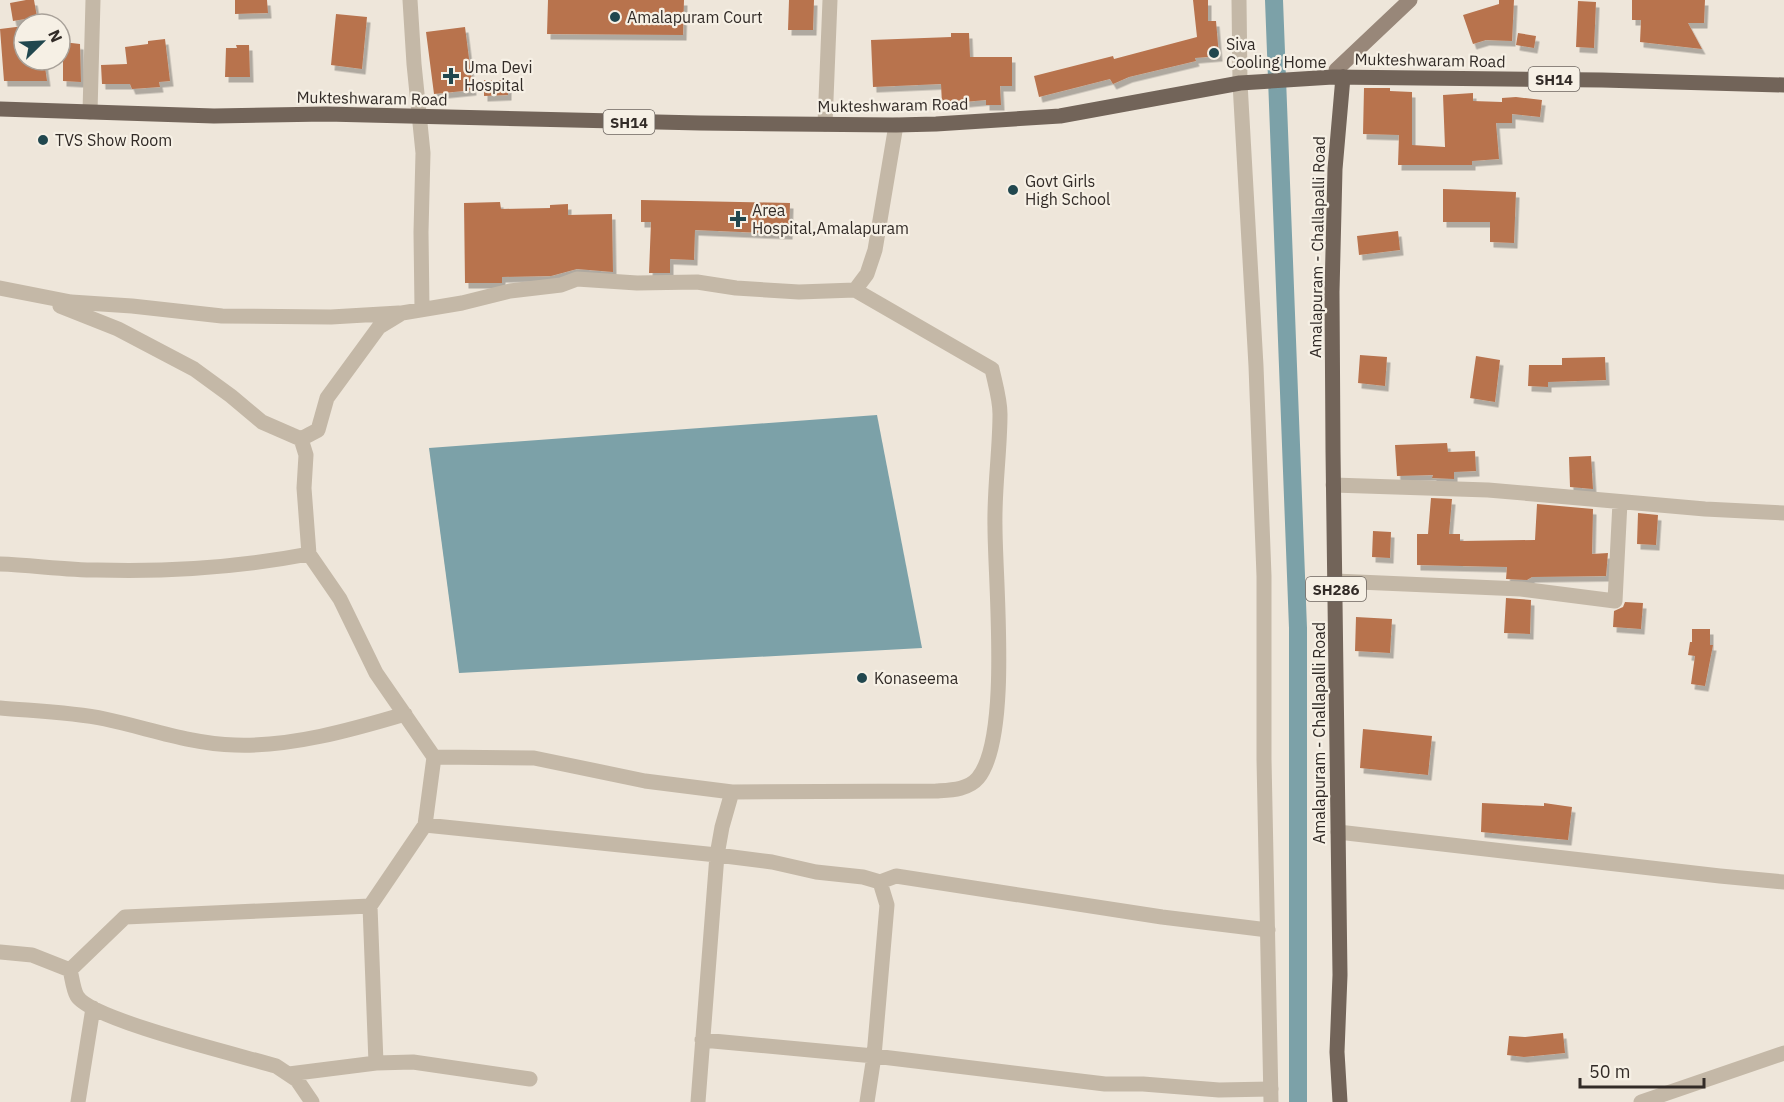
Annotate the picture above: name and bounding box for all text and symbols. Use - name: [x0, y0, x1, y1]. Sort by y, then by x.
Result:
- place label: Amalapuram Court: [627, 7, 763, 27]
- marker: Amalapuram Court: [608, 10, 622, 24]
- north arrow: [12, 12, 72, 72]
- text: N: [44, 27, 67, 45]
- place label: Siva Cooling Home: [1226, 34, 1327, 72]
- marker: Siva Cooling Home: [1207, 46, 1221, 60]
- street label: Mukteshwaram Road: [1354, 49, 1506, 71]
- place label: Uma Devi Hospital: [464, 57, 532, 95]
- marker: Uma Devi Hospital: [442, 67, 460, 85]
- road number: SH14: [1528, 67, 1580, 91]
- street label: Mukteshwaram Road: [296, 87, 448, 109]
- street label: Mukteshwaram Road: [817, 94, 969, 116]
- road number: SH14: [604, 110, 654, 134]
- place label: TVS Show Room: [55, 130, 172, 150]
- marker: TVS Show Room: [36, 133, 50, 147]
- street label: Amalapuram - Challapalli Road: [1305, 136, 1329, 358]
- place label: Govt Girls High School: [1025, 171, 1110, 209]
- marker: Govt Girls High School: [1006, 183, 1020, 197]
- place label: Area Hospital,Amalapuram: [752, 200, 909, 238]
- marker: Area Hospital,Amalapuram: [729, 210, 747, 228]
- road number: SH286: [1306, 577, 1366, 601]
- street label: Amalapuram - Challapalli Road: [1309, 622, 1329, 844]
- place label: Konaseema: [874, 668, 959, 688]
- marker: Konaseema: [855, 671, 869, 685]
- scale bar: [1580, 1051, 1704, 1089]
- text: 50 m: [1589, 1060, 1631, 1083]

